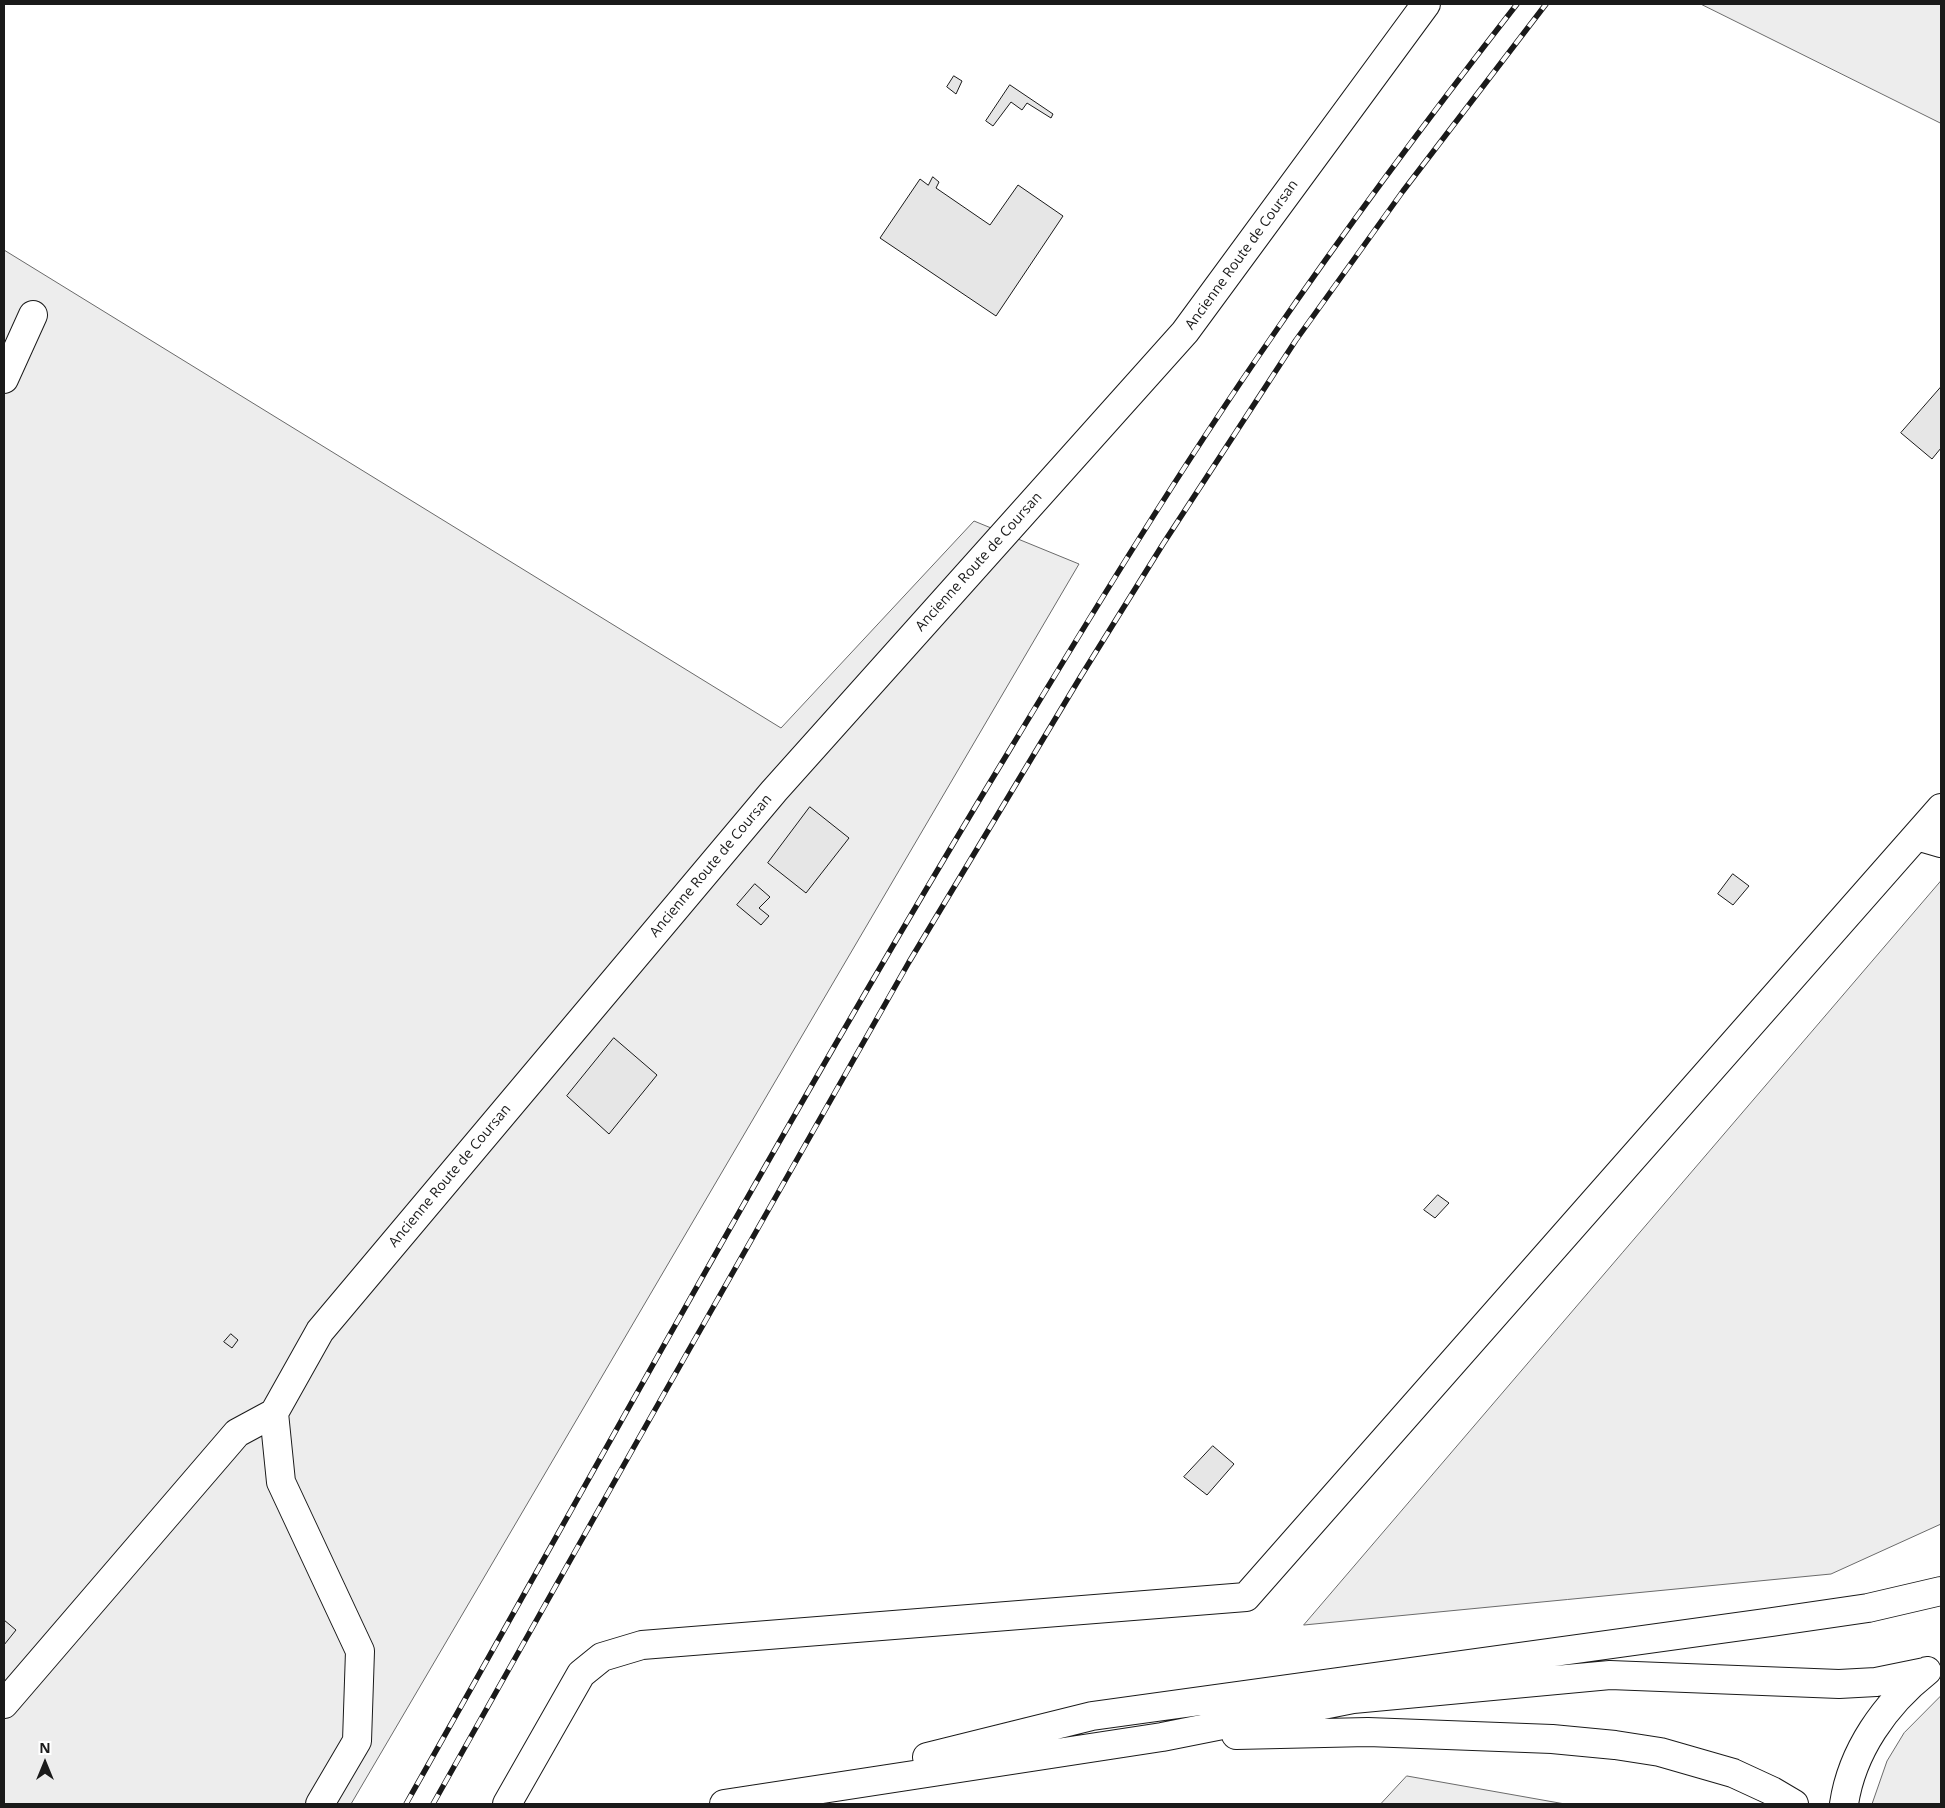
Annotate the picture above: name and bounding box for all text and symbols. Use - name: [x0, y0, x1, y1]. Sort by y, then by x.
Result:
- street label: Ancienne Route de Coursan: [1182, 177, 1302, 333]
- street label: Ancienne Route de Coursan: [912, 489, 1046, 635]
- street label: Ancienne Route de Coursan: [646, 791, 776, 941]
- street label: Ancienne Route de Coursan: [385, 1101, 515, 1251]
- north arrow: [20, 1738, 70, 1788]
- text: N: [39, 1738, 51, 1757]

